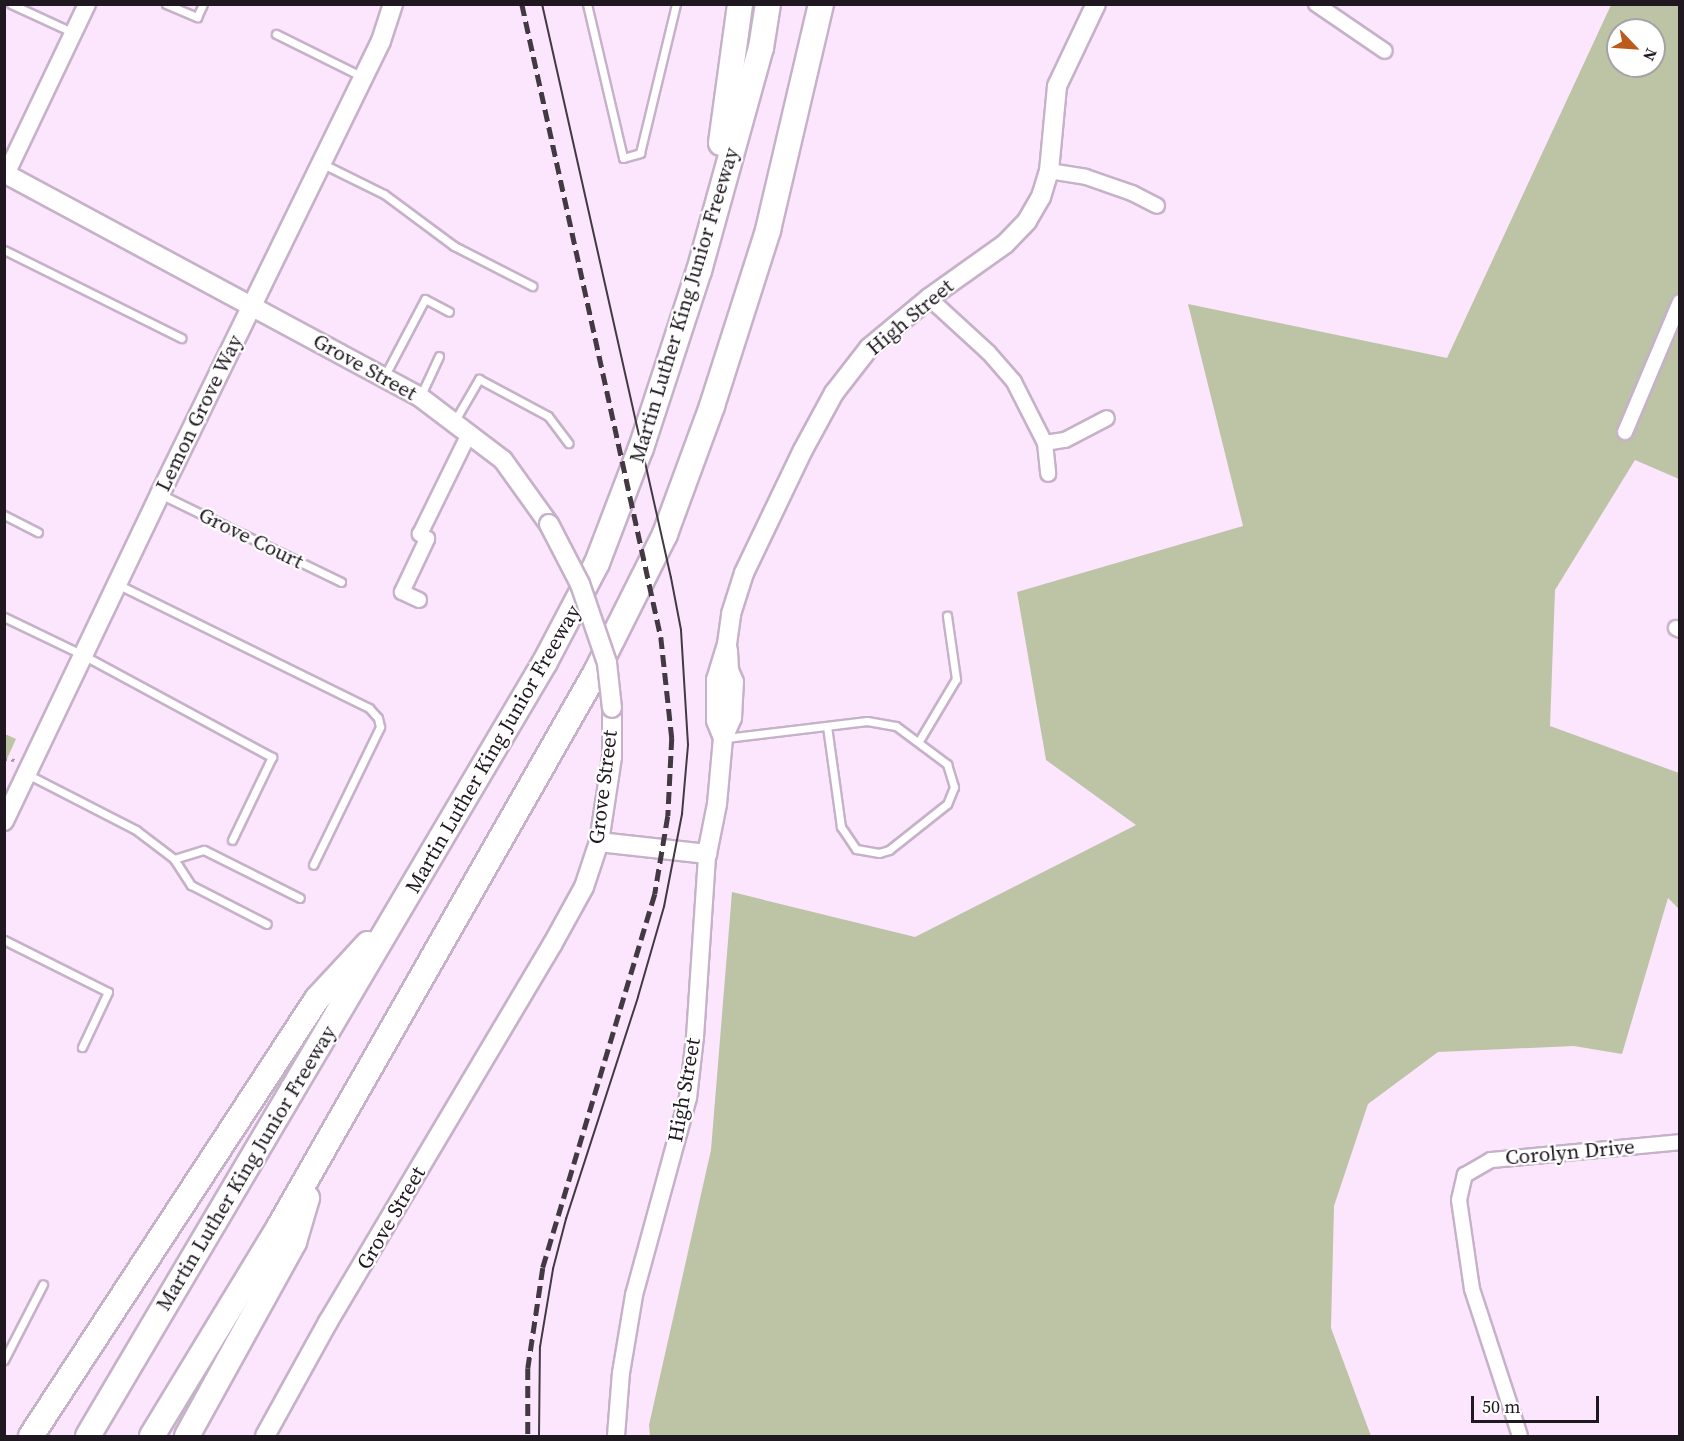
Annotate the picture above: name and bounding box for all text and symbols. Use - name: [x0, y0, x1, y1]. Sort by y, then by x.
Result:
- north arrow: [1606, 18, 1666, 78]
- text: N: [1638, 45, 1663, 65]
- street label: Martin Luther King Junior Freeway: [624, 144, 744, 466]
- street label: High Street: [862, 274, 958, 360]
- street label: Grove Street: [309, 328, 421, 406]
- street label: Lemon Grove Way: [150, 330, 248, 496]
- street label: Grove Court: [195, 502, 307, 574]
- street label: Martin Luther King Junior Freeway: [400, 601, 586, 897]
- street label: Grove Street: [584, 729, 622, 845]
- street label: Martin Luther King Junior Freeway: [151, 1021, 341, 1315]
- street label: High Street: [662, 1036, 706, 1144]
- street label: Corolyn Drive: [1504, 1134, 1636, 1170]
- street label: Grove Street: [351, 1162, 431, 1274]
- scale bar: [1474, 1384, 1602, 1422]
- text: 50 m: [1482, 1394, 1520, 1419]

